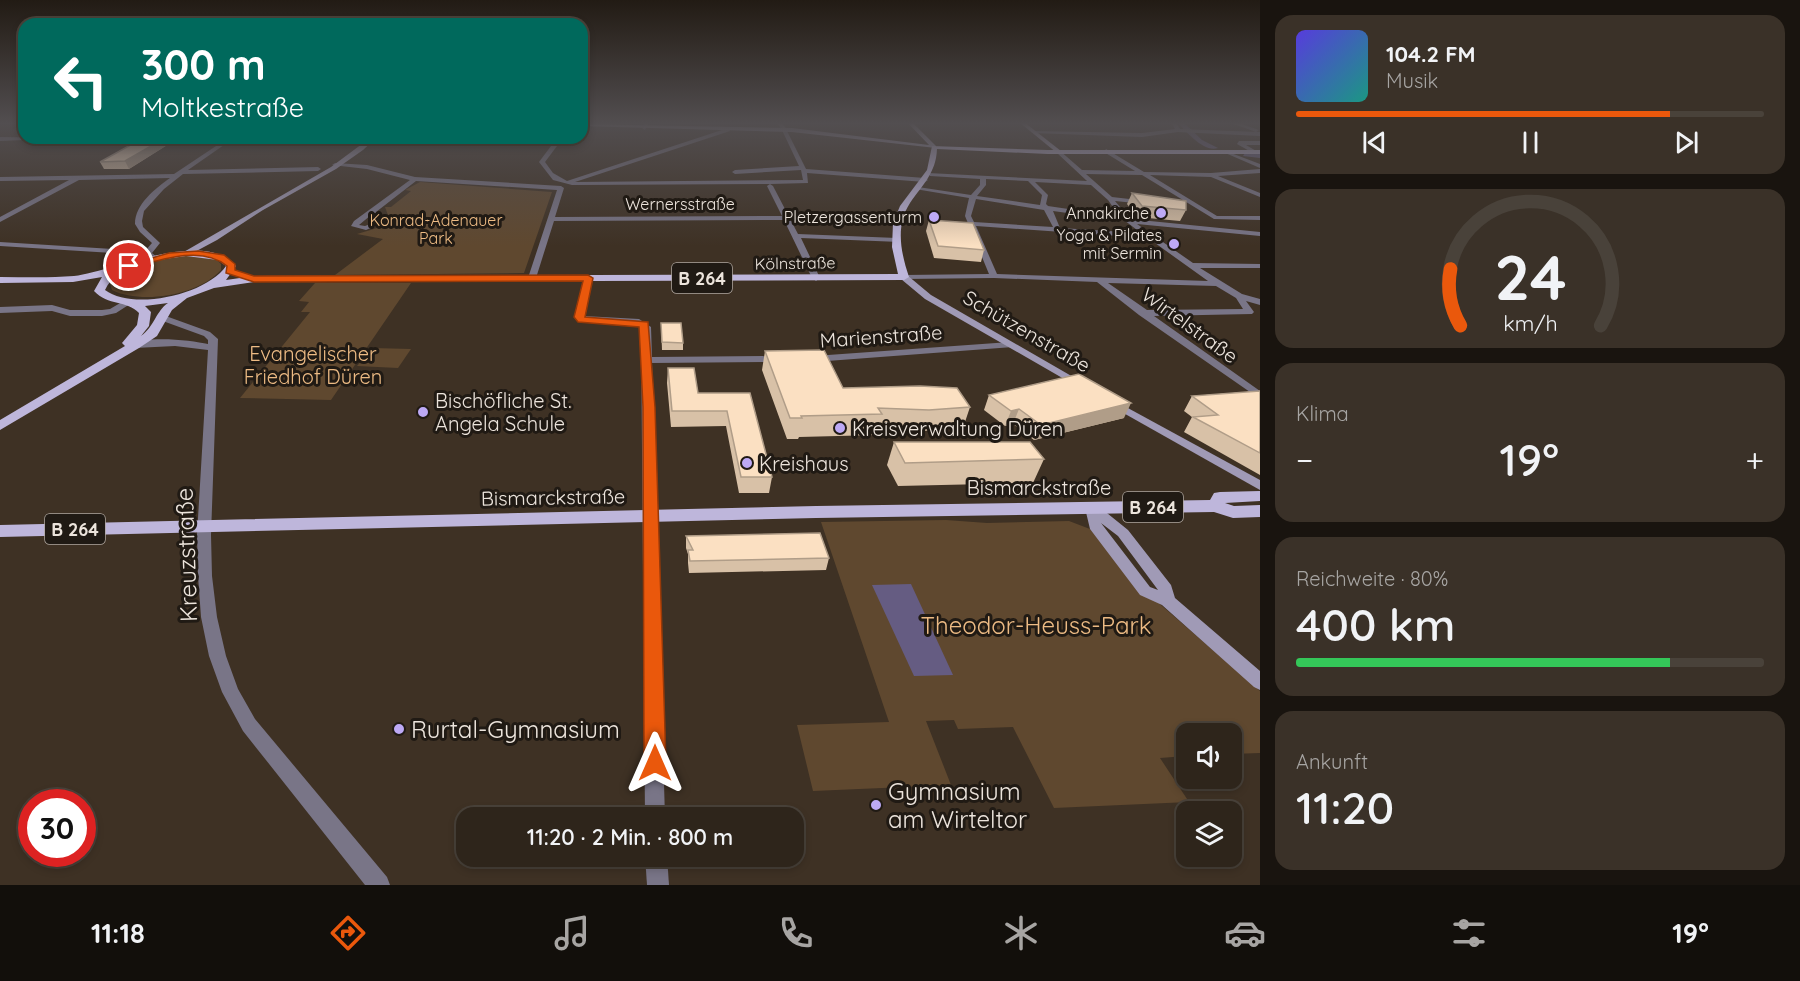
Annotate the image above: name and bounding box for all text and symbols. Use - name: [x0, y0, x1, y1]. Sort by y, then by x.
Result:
- text: 300 m: [141, 38, 266, 91]
- text: 104.2 FM: [1386, 40, 1476, 68]
- icon: left: [42, 42, 120, 120]
- text: Musik: [1386, 68, 1438, 93]
- text: Moltkestraße: [141, 90, 304, 124]
- icon: previous: [1358, 126, 1391, 159]
- icon: pause: [1514, 126, 1547, 159]
- icon: next: [1670, 126, 1703, 159]
- street label: Wernersstraße: [625, 194, 735, 214]
- place label: Annakirche: [1066, 203, 1149, 223]
- marker: Annakirche: [1154, 206, 1168, 220]
- place label: Pletzergassenturm: [784, 207, 922, 227]
- park label: Konrad-Adenauer Park: [369, 210, 503, 248]
- marker: Pletzergassenturm: [927, 210, 941, 224]
- place label: Yoga & Pilates mit Sermin: [1057, 225, 1162, 263]
- marker: Yoga & Pilates mit Sermin: [1167, 237, 1181, 251]
- text: 24: [1494, 238, 1566, 316]
- pin: [103, 240, 154, 291]
- icon: arrive: [112, 249, 145, 282]
- street label: Kölnstraße: [754, 252, 836, 274]
- road number: B 264: [672, 263, 732, 293]
- street label: Wirtelstraße: [1137, 282, 1243, 368]
- street label: Schützenstraße: [959, 285, 1095, 377]
- text: km/h: [1503, 310, 1557, 336]
- street label: Marienstraße: [819, 319, 943, 353]
- park label: Evangelischer Friedhof Düren: [244, 341, 382, 389]
- place label: Bischöfliche St. Angela Schule: [435, 388, 572, 436]
- text: Klima: [1296, 401, 1349, 426]
- marker: Bischöfliche St. Angela Schule: [416, 405, 430, 419]
- place label: Kreisverwaltung Düren: [852, 416, 1063, 441]
- marker: Kreisverwaltung Düren: [833, 421, 847, 435]
- text: 19°: [1500, 431, 1559, 487]
- text: −: [1296, 439, 1313, 480]
- text: +: [1745, 439, 1764, 480]
- place label: Kreishaus: [759, 451, 849, 476]
- marker: Kreishaus: [740, 456, 754, 470]
- street label: Bismarckstraße: [967, 475, 1111, 500]
- street label: Bismarckstraße: [481, 483, 625, 511]
- street label: Kreuzstraße: [169, 487, 203, 623]
- road number: B 264: [1123, 492, 1183, 522]
- road number: B 264: [45, 514, 105, 544]
- text: Reichweite · 80%: [1296, 566, 1448, 591]
- text: 400 km: [1296, 596, 1455, 652]
- park label: Theodor-Heuss-Park: [921, 610, 1152, 640]
- place label: Rurtal-Gymnasium: [411, 714, 620, 744]
- marker: Rurtal-Gymnasium: [392, 722, 406, 736]
- map controls: [1176, 723, 1242, 867]
- button: sound: [1176, 723, 1242, 789]
- position arrow: [623, 731, 687, 795]
- text: Ankunft: [1296, 749, 1368, 774]
- place label: Gymnasium am Wirteltor: [888, 776, 1027, 834]
- text: 11:20: [1296, 779, 1394, 835]
- speed limit sign: 30: [18, 789, 96, 867]
- marker: Gymnasium am Wirteltor: [869, 798, 883, 812]
- button: layers: [1176, 801, 1242, 867]
- text: 11:20 · 2 Min. · 800 m: [527, 823, 733, 851]
- icon: directions: [327, 912, 369, 954]
- icon: music: [551, 912, 593, 954]
- icon: phone: [775, 912, 817, 954]
- icon: climate: [1000, 912, 1042, 954]
- icon: car: [1224, 912, 1266, 954]
- icon: filters: [1448, 912, 1490, 954]
- text: 11:18: [91, 916, 145, 950]
- text: 19°: [1672, 916, 1709, 950]

